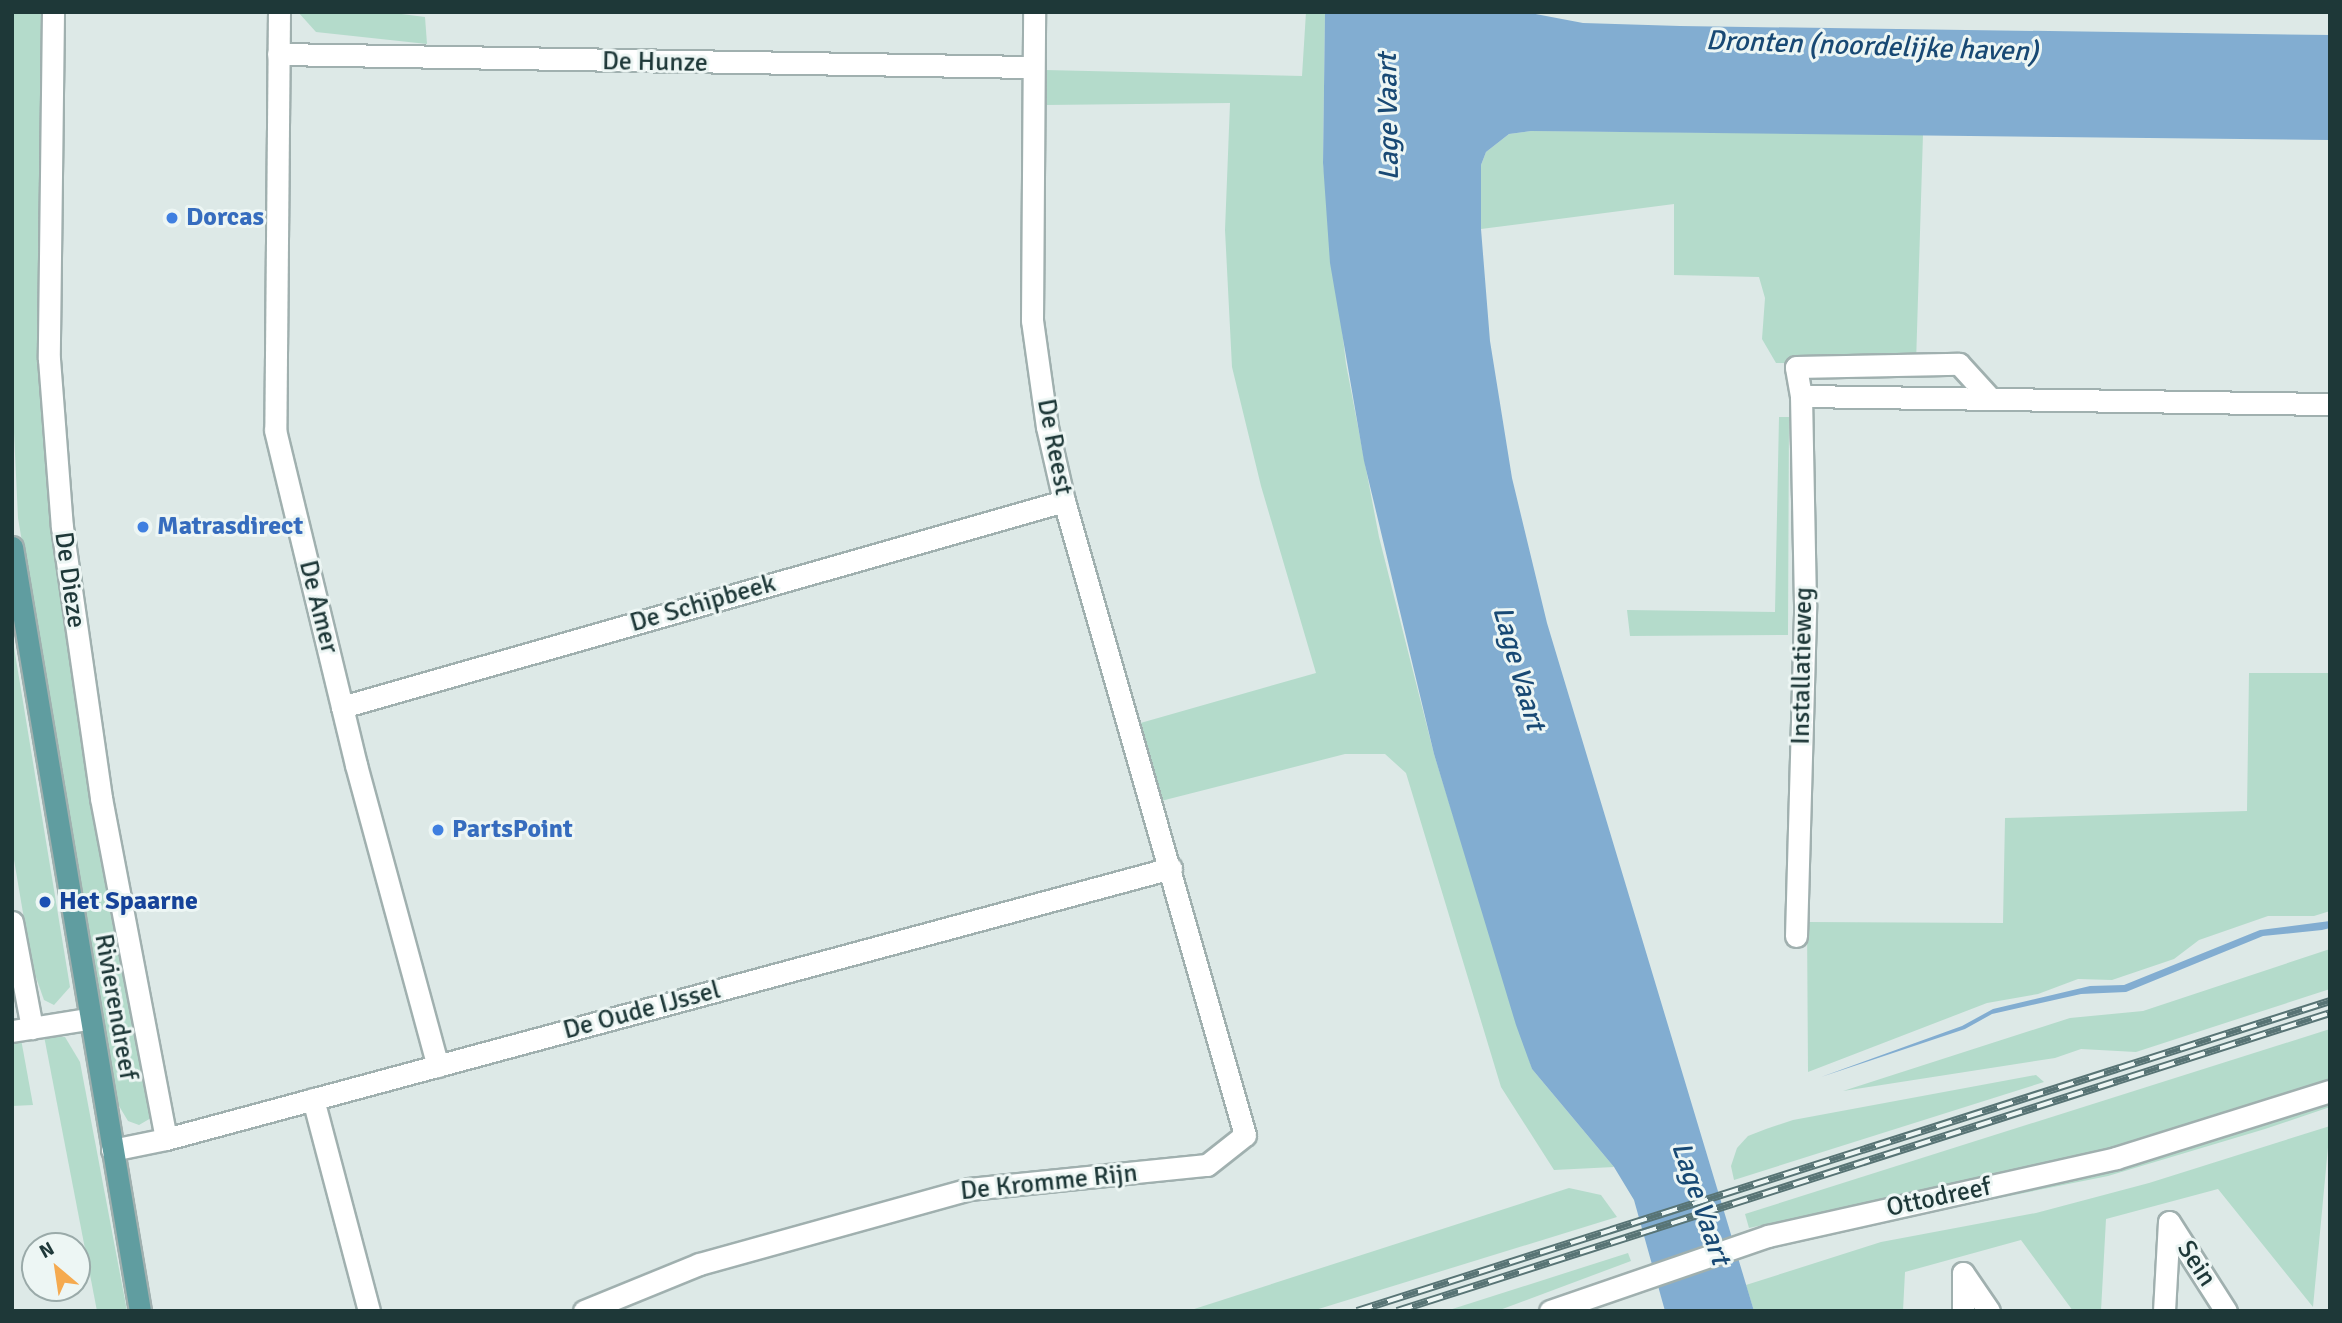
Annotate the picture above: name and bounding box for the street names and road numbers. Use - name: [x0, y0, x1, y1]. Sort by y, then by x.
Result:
- street label: De Hunze: [602, 46, 708, 80]
- street label: De Reest: [1029, 396, 1079, 498]
- street label: De Dieze: [47, 530, 91, 630]
- street label: De Amer: [291, 557, 345, 657]
- street label: De Schipbeek: [627, 568, 779, 640]
- street label: Installatieweg: [1786, 587, 1820, 745]
- street label: Rivierendreef: [87, 932, 143, 1082]
- street label: De Oude IJssel: [560, 975, 724, 1047]
- street label: De Kromme Rijn: [959, 1158, 1139, 1208]
- street label: Ottodreef: [1884, 1172, 1994, 1224]
- street label: Sein: [2170, 1235, 2222, 1293]

